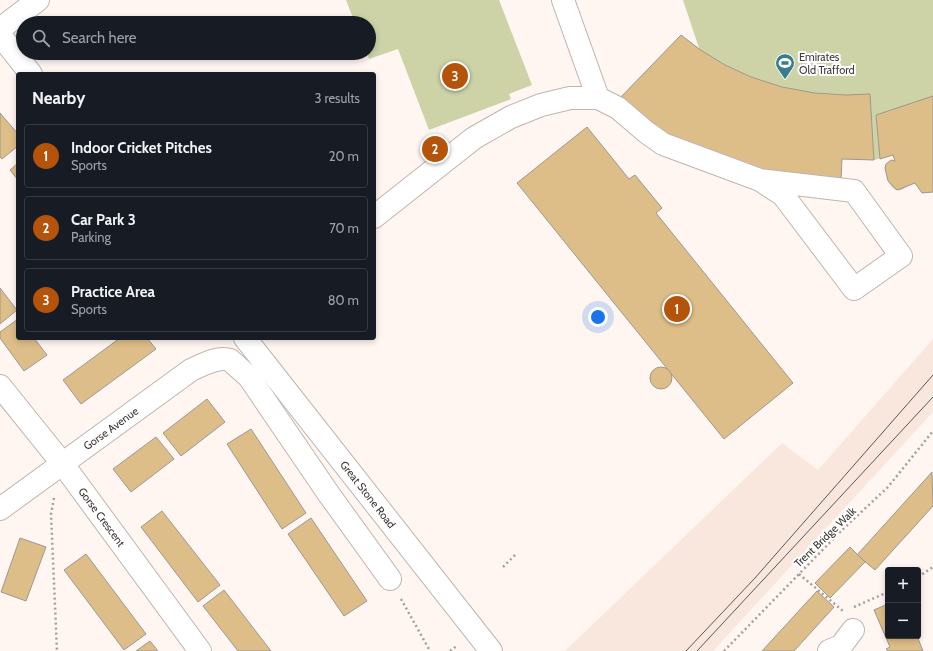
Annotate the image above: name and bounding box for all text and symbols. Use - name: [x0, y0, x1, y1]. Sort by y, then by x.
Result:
- search box: [16, 16, 376, 60]
- icon: search: [30, 27, 52, 49]
- text: Search here: [62, 29, 137, 47]
- place label: Emirates Old Trafford: [799, 50, 855, 77]
- sports icon: Emirates Old Trafford: [774, 52, 796, 80]
- pin: 3: [442, 61, 468, 91]
- text: Nearby: [32, 88, 85, 108]
- text: 3 results: [314, 90, 360, 106]
- pin: 2: [422, 134, 448, 164]
- text: Indoor Cricket Pitches: [71, 139, 212, 157]
- text: 1: [44, 148, 48, 164]
- text: 20 m: [329, 148, 359, 164]
- text: Sports: [71, 157, 107, 173]
- text: Car Park 3: [71, 211, 136, 229]
- text: 2: [43, 220, 49, 236]
- text: 70 m: [329, 220, 359, 236]
- text: Parking: [71, 229, 111, 245]
- text: Practice Area: [71, 283, 155, 301]
- text: 3: [42, 292, 50, 308]
- text: 80 m: [328, 292, 359, 308]
- pin: 1: [664, 294, 690, 324]
- text: Sports: [71, 301, 107, 317]
- your location: [588, 307, 608, 327]
- street label: Gorse Avenue: [81, 404, 141, 453]
- street label: Great Stone Road: [337, 458, 399, 531]
- street label: Gorse Crescent: [75, 485, 128, 550]
- street label: Trent Bridge Walk: [791, 504, 859, 570]
- map controls: [885, 567, 921, 639]
- button: +: [885, 567, 921, 603]
- button: −: [885, 603, 921, 639]

